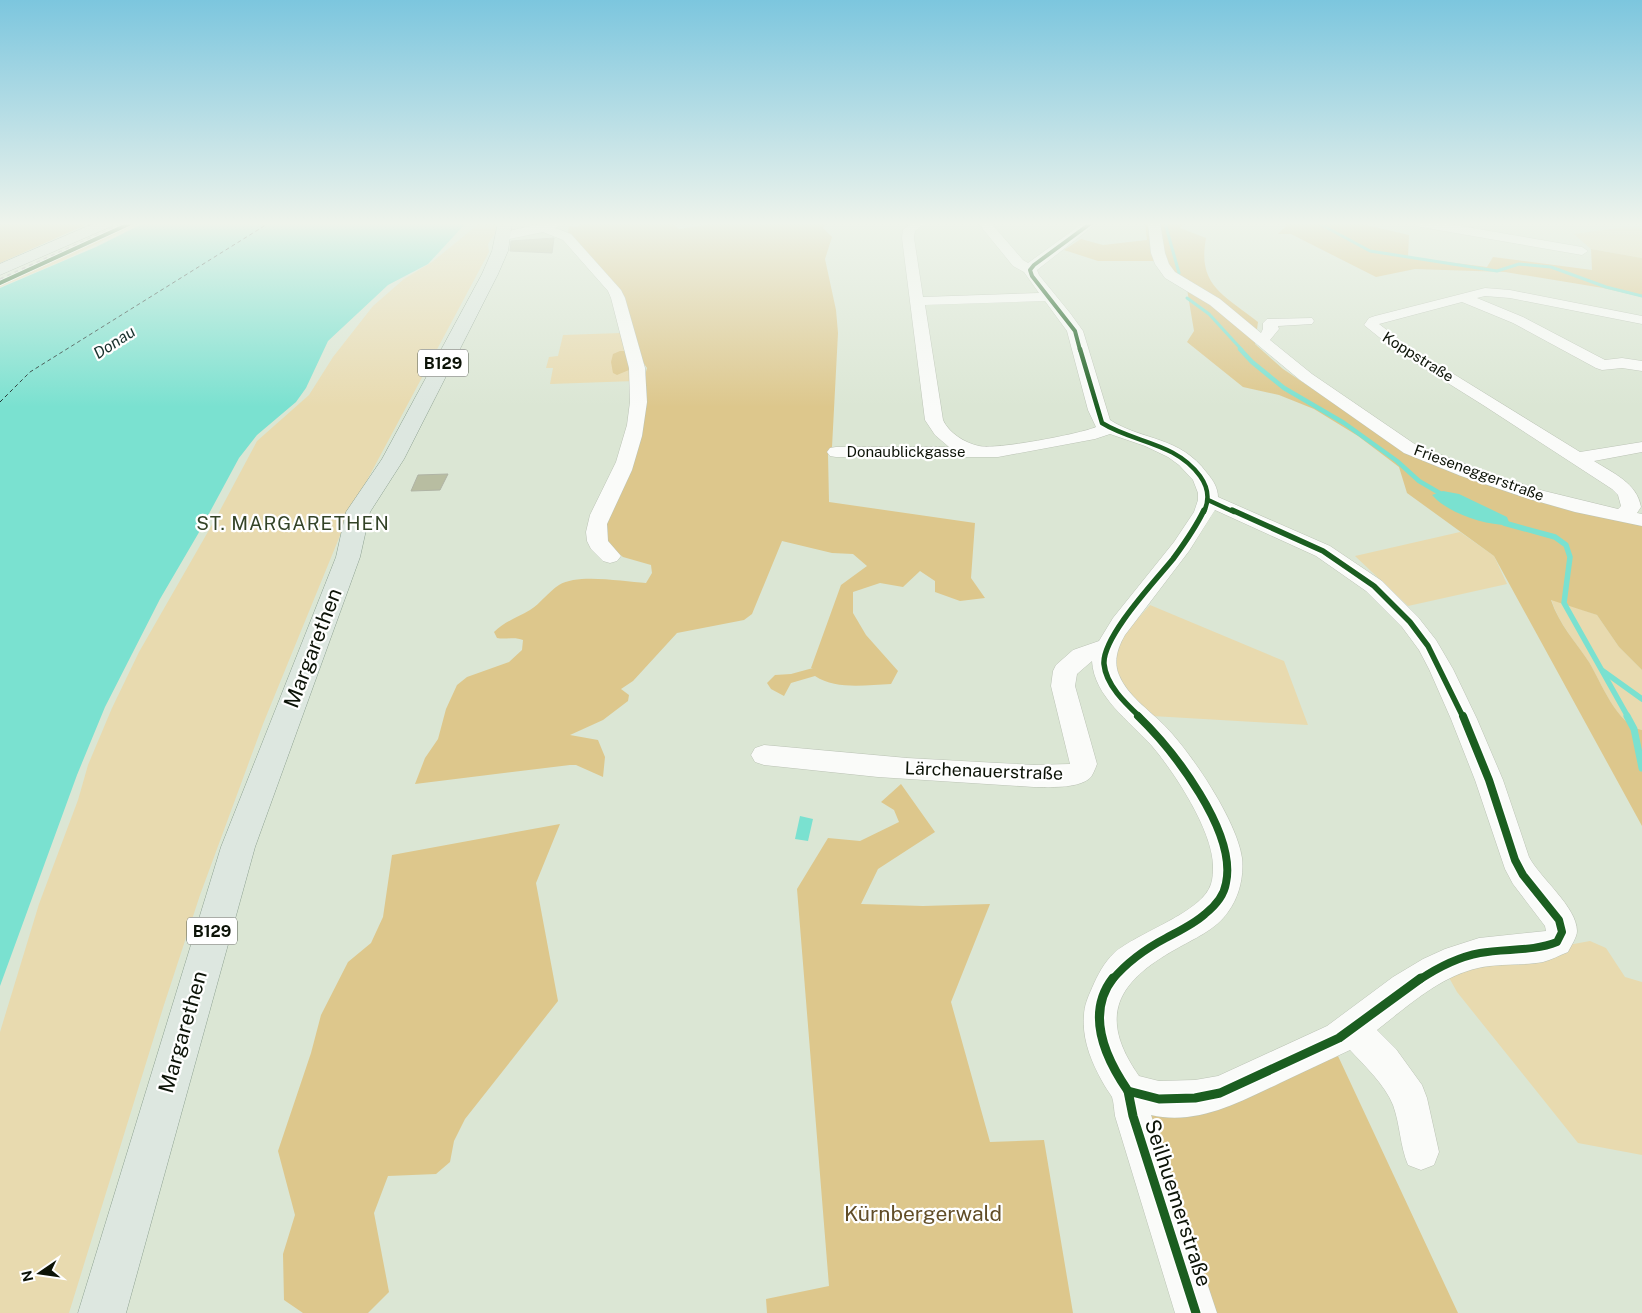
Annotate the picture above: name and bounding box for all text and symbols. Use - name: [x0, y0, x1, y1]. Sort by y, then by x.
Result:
- water label: Donau: [90, 322, 139, 363]
- street label: Koppstraße: [1380, 328, 1457, 385]
- road number: B129: [418, 349, 468, 376]
- street label: Frieseneggerstraße: [1412, 441, 1547, 504]
- street label: Donaublickgasse: [847, 443, 965, 460]
- district label: ST. MARGARETHEN: [196, 512, 390, 534]
- street label: Margarethen: [278, 584, 347, 711]
- street label: Lärchenauerstraße: [904, 757, 1064, 784]
- road number: B129: [187, 918, 237, 944]
- street label: Margarethen: [153, 968, 212, 1096]
- street label: Seilhuemerstraße: [1140, 1116, 1217, 1290]
- park label: Kürnbergerwald: [844, 1201, 1002, 1226]
- north arrow: [15, 1248, 65, 1298]
- text: N: [18, 1269, 36, 1283]

